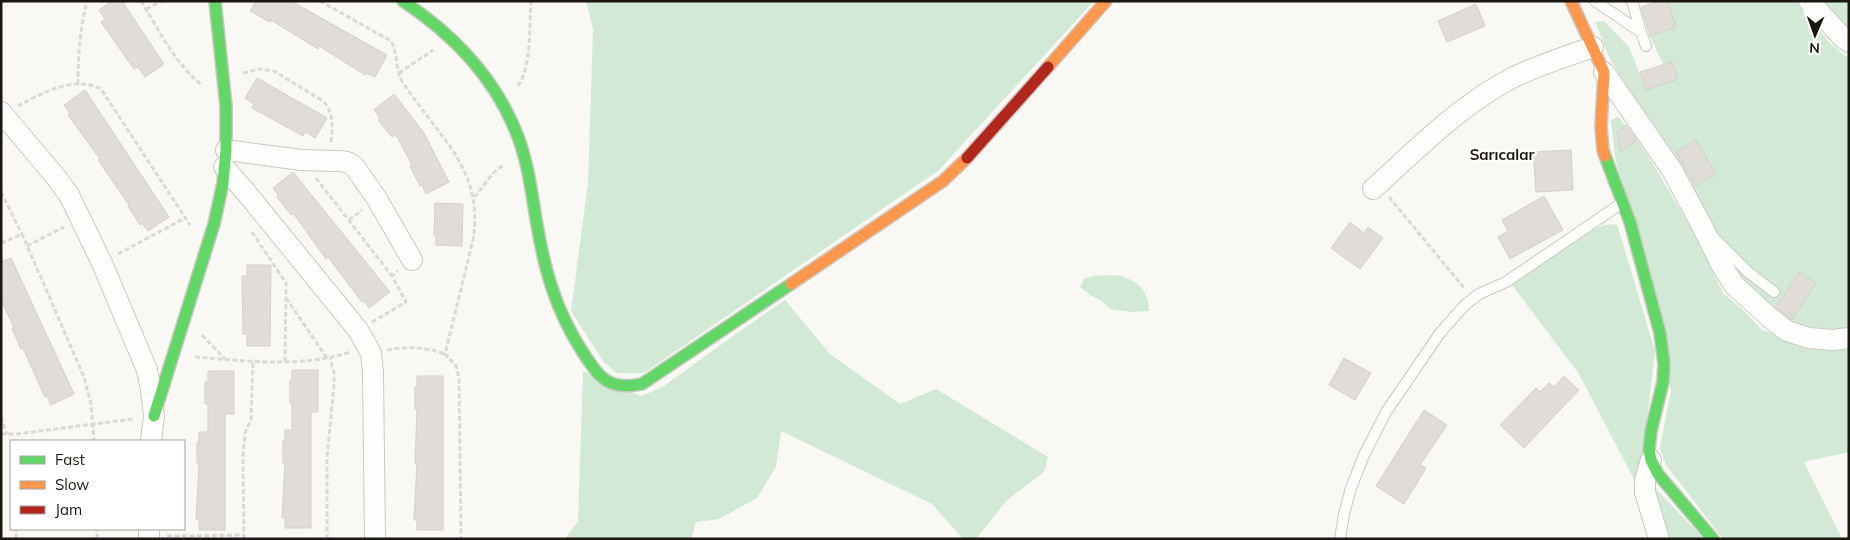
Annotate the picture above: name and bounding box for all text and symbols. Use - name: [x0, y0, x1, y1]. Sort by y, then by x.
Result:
- north arrow: [1790, 10, 1840, 60]
- text: N: [1809, 39, 1820, 57]
- district label: Sarıcalar: [1470, 145, 1534, 164]
- legend: [10, 440, 185, 530]
- text: Fast: [55, 450, 85, 469]
- text: Slow: [55, 475, 89, 494]
- text: Jam: [55, 500, 82, 519]

